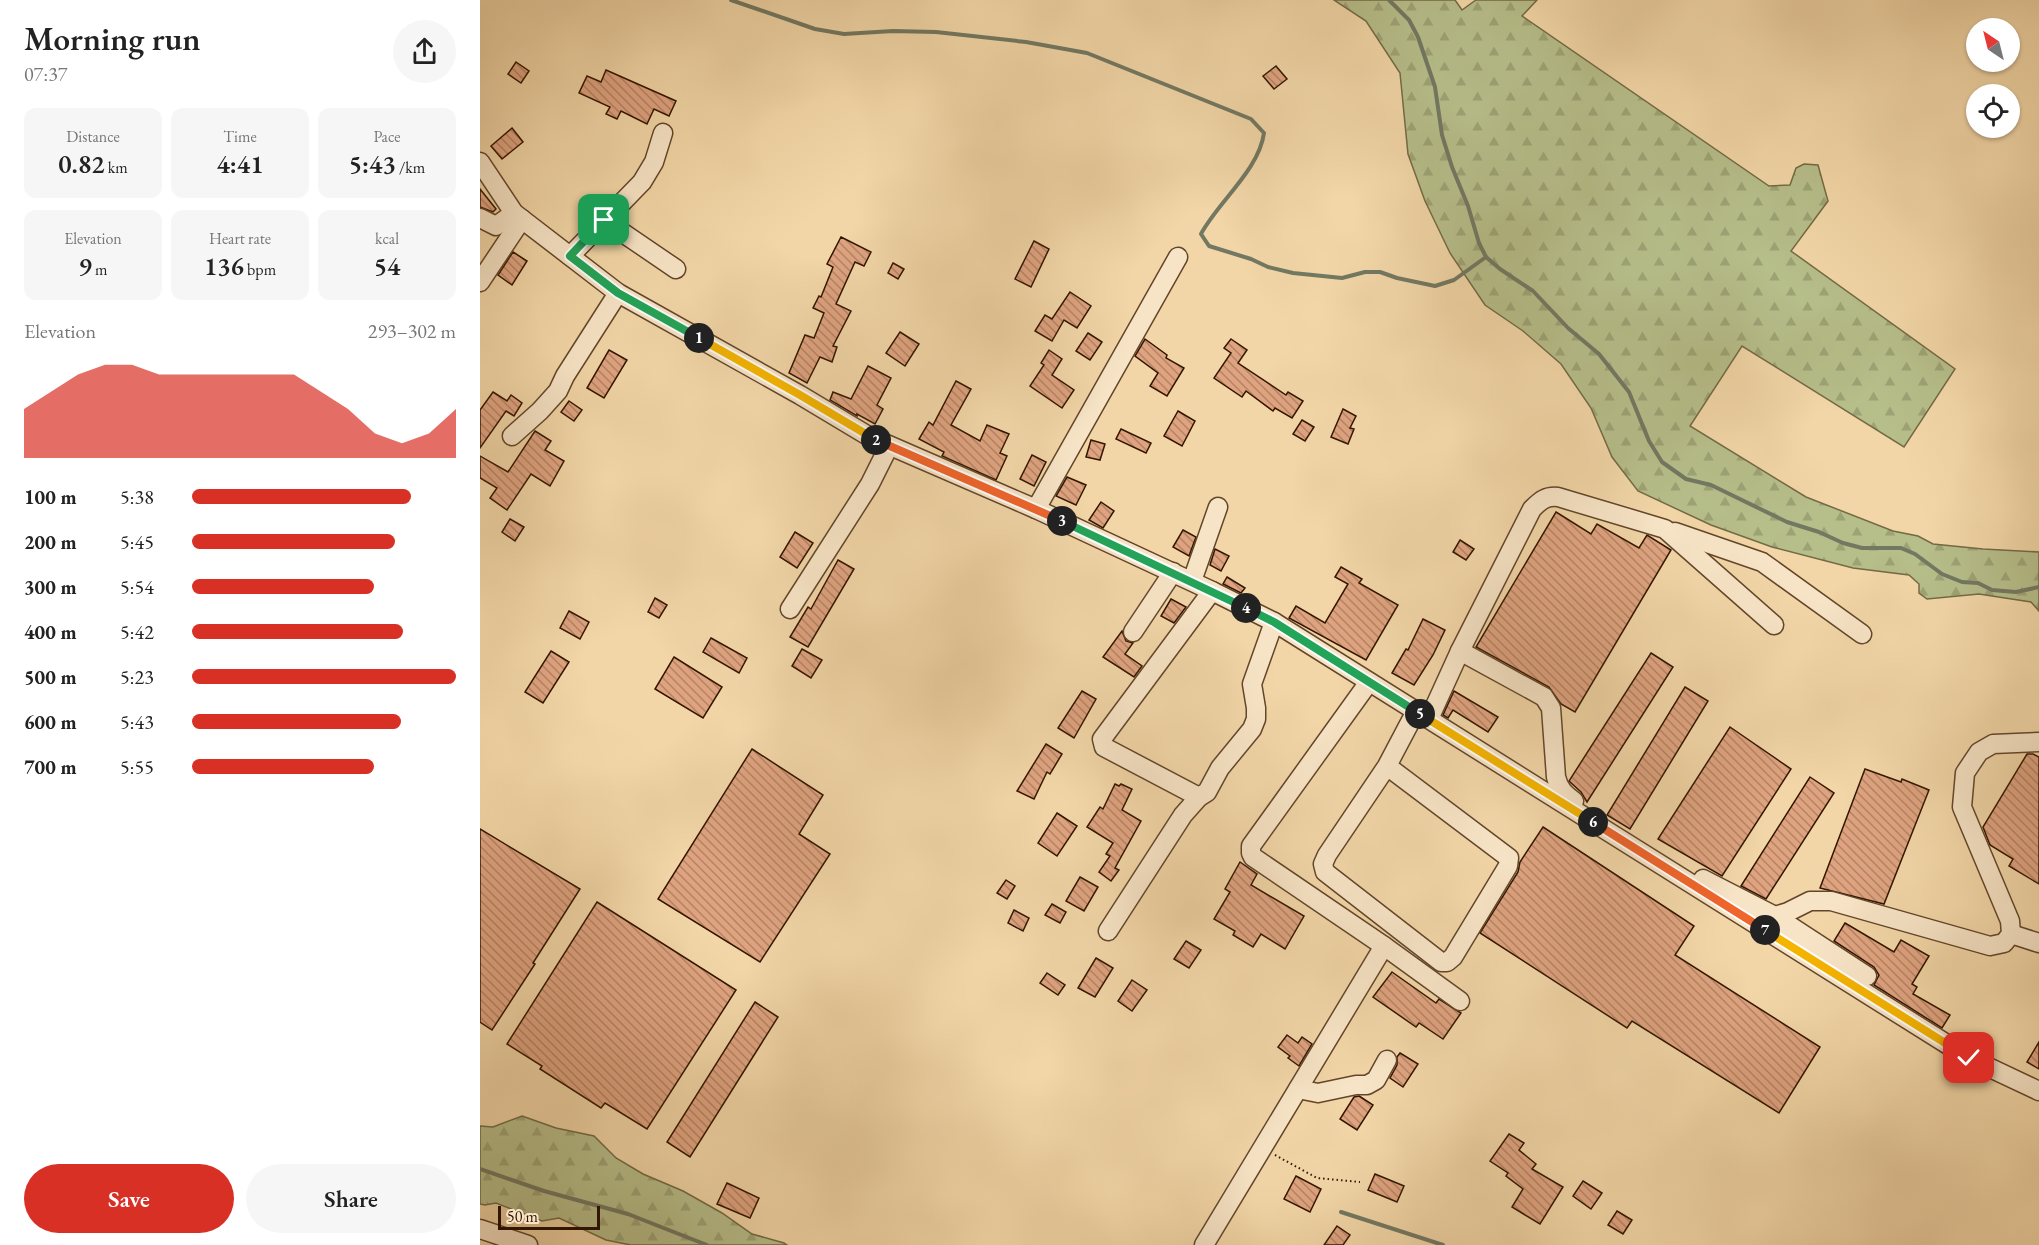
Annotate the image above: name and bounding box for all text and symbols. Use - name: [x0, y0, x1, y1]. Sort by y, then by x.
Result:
- text: Morning run: [24, 17, 201, 60]
- north arrow: [1966, 18, 2020, 72]
- map controls: [1966, 18, 2020, 138]
- button: share: [393, 20, 456, 83]
- text: 07:37: [24, 61, 67, 87]
- button: locate: [1966, 84, 2020, 138]
- text: Distance: [66, 126, 120, 147]
- text: Time: [223, 126, 257, 147]
- text: Pace: [374, 126, 400, 147]
- text: 0.82: [58, 147, 105, 181]
- text: 4:41: [216, 147, 264, 181]
- text: 5:43: [349, 147, 396, 181]
- text: km: [105, 157, 128, 178]
- text: /km: [396, 157, 425, 178]
- pin: [578, 194, 629, 245]
- icon: arrive: [587, 203, 620, 236]
- text: Elevation: [64, 228, 122, 249]
- text: Heart rate: [209, 228, 271, 249]
- text: kcal: [375, 228, 399, 249]
- text: 9: [79, 249, 92, 283]
- text: 136: [204, 249, 244, 283]
- text: 54: [374, 249, 400, 283]
- text: m: [92, 259, 108, 280]
- text: bpm: [244, 259, 276, 280]
- text: Elevation: [24, 318, 96, 344]
- text: 293–302 m: [368, 318, 456, 344]
- pin: 1: [684, 323, 714, 353]
- text: 1: [695, 327, 703, 348]
- pin: 2: [861, 425, 891, 455]
- text: 2: [872, 429, 880, 450]
- text: 100 m: [24, 484, 77, 510]
- text: 5:38: [120, 484, 154, 510]
- pin: 3: [1047, 506, 1077, 536]
- text: 3: [1058, 510, 1066, 531]
- text: 200 m: [24, 529, 77, 555]
- text: 5:45: [120, 529, 154, 555]
- text: 300 m: [24, 574, 77, 600]
- text: 5:54: [120, 574, 154, 600]
- pin: 4: [1231, 593, 1261, 623]
- text: 4: [1242, 597, 1250, 618]
- text: 400 m: [24, 619, 77, 645]
- text: 5:42: [120, 619, 154, 645]
- text: 500 m: [24, 664, 77, 690]
- text: 5:23: [120, 664, 154, 690]
- pin: 5: [1405, 699, 1435, 729]
- text: 5: [1416, 703, 1424, 724]
- text: 600 m: [24, 709, 77, 735]
- text: 5:43: [120, 709, 154, 735]
- text: 700 m: [24, 754, 77, 780]
- text: 5:55: [120, 754, 154, 780]
- pin: 6: [1578, 807, 1608, 837]
- text: 6: [1589, 811, 1597, 832]
- pin: 7: [1750, 915, 1780, 945]
- text: 7: [1761, 919, 1769, 940]
- pin: [1943, 1032, 1994, 1083]
- icon: check: [1952, 1041, 1985, 1074]
- button: Save: [24, 1164, 234, 1233]
- button: Share: [246, 1164, 456, 1233]
- scale bar: [498, 1203, 600, 1230]
- text: 50 m: [507, 1206, 538, 1227]

